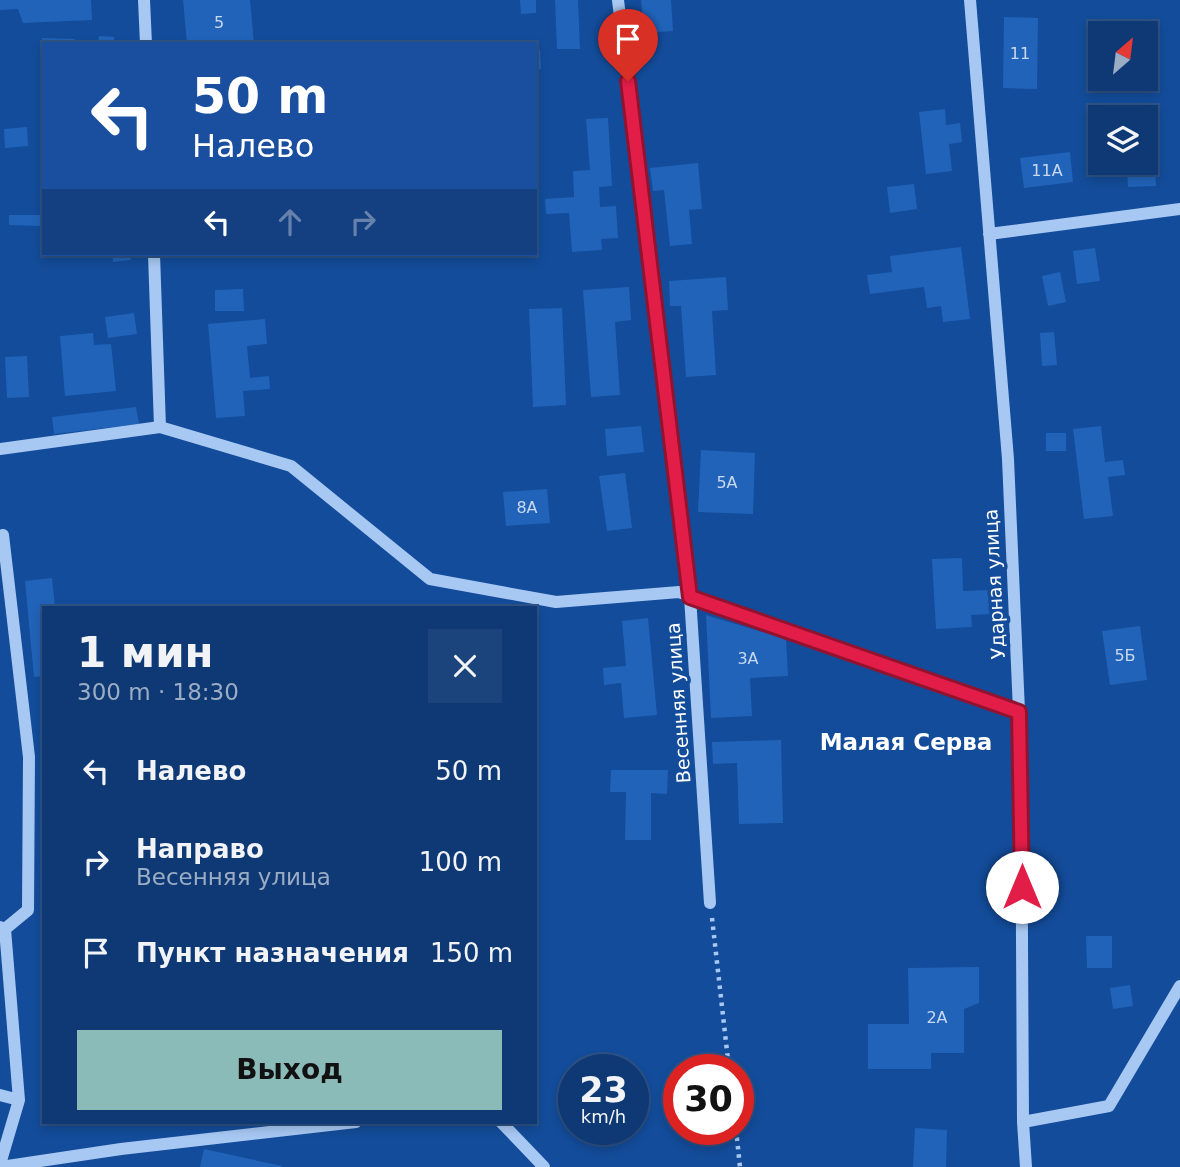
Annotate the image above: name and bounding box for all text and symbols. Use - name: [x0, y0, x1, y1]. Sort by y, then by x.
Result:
- pin: [598, 9, 658, 81]
- house number: 5: [214, 13, 224, 32]
- icon: arrive: [609, 20, 647, 58]
- north arrow: [1088, 21, 1158, 91]
- map controls: [1088, 21, 1158, 175]
- house number: 11: [1010, 44, 1030, 63]
- text: 50 m: [192, 68, 328, 125]
- icon: left: [77, 70, 168, 161]
- button: layers: [1088, 105, 1158, 175]
- text: Налево: [192, 127, 314, 165]
- house number: 11А: [1031, 161, 1063, 180]
- icon: left: [198, 203, 236, 241]
- icon: ahead: [271, 203, 309, 241]
- icon: right: [344, 203, 382, 241]
- house number: 5А: [716, 473, 738, 492]
- house number: 8А: [516, 498, 538, 517]
- street label: Ударная улица: [979, 508, 1009, 660]
- street label: Весенняя улица: [661, 622, 695, 784]
- text: 1 мин: [77, 628, 214, 677]
- button: close: [428, 629, 502, 703]
- house number: 5Б: [1114, 646, 1136, 665]
- house number: 3А: [737, 649, 759, 668]
- text: 300 m · 18:30: [77, 679, 239, 705]
- district label: Малая Серва: [820, 729, 992, 755]
- icon: left: [77, 752, 115, 790]
- text: Налево: [136, 756, 246, 786]
- text: 50 m: [435, 756, 502, 786]
- text: Направо: [136, 834, 264, 864]
- icon: right: [77, 843, 115, 881]
- text: 100 m: [419, 847, 502, 877]
- position arrow: [985, 850, 1059, 924]
- text: Весенняя улица: [136, 864, 331, 890]
- icon: arrive: [77, 934, 115, 972]
- text: Пункт назначения: [136, 938, 409, 968]
- text: 150 m: [430, 938, 513, 968]
- house number: 2А: [926, 1008, 948, 1027]
- button: Выход: [77, 1030, 502, 1110]
- speed limit sign: 30: [663, 1054, 754, 1145]
- text: 23: [579, 1070, 628, 1110]
- text: km/h: [581, 1106, 626, 1127]

